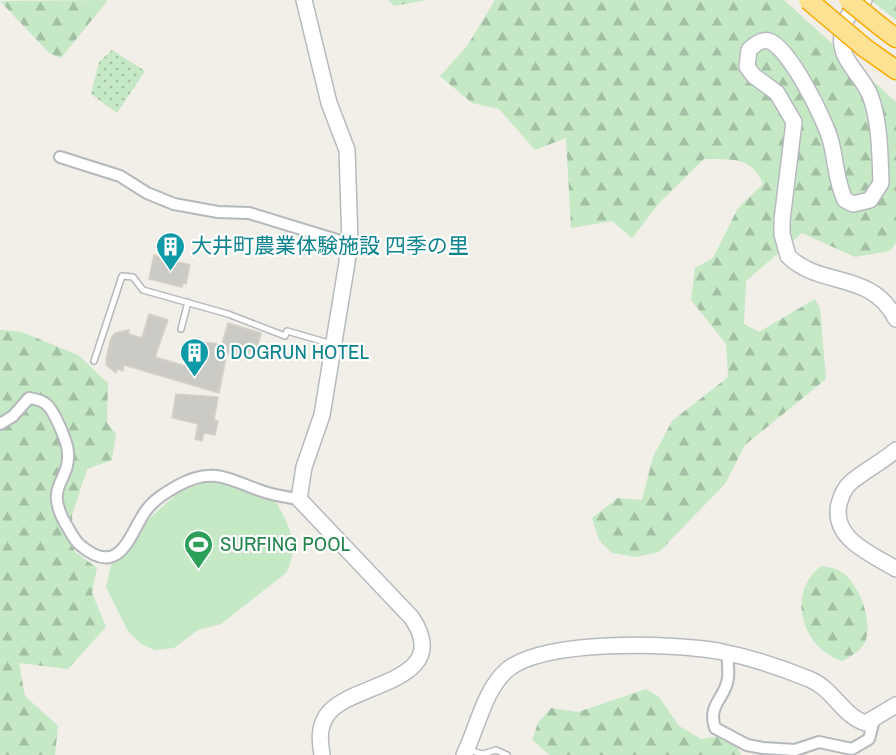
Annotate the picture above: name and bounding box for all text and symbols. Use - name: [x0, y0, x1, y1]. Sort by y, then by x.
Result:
- building icon: 大井町農業体験施設 四季の里: [154, 230, 186, 272]
- place label: 大井町農業体験施設 四季の里: [191, 231, 469, 260]
- building icon: 6 DOGRUN HOTEL: [179, 336, 211, 378]
- place label: 6 DOGRUN HOTEL: [216, 337, 370, 366]
- sports icon: SURFING POOL: [183, 528, 215, 570]
- place label: SURFING POOL: [220, 529, 351, 558]

